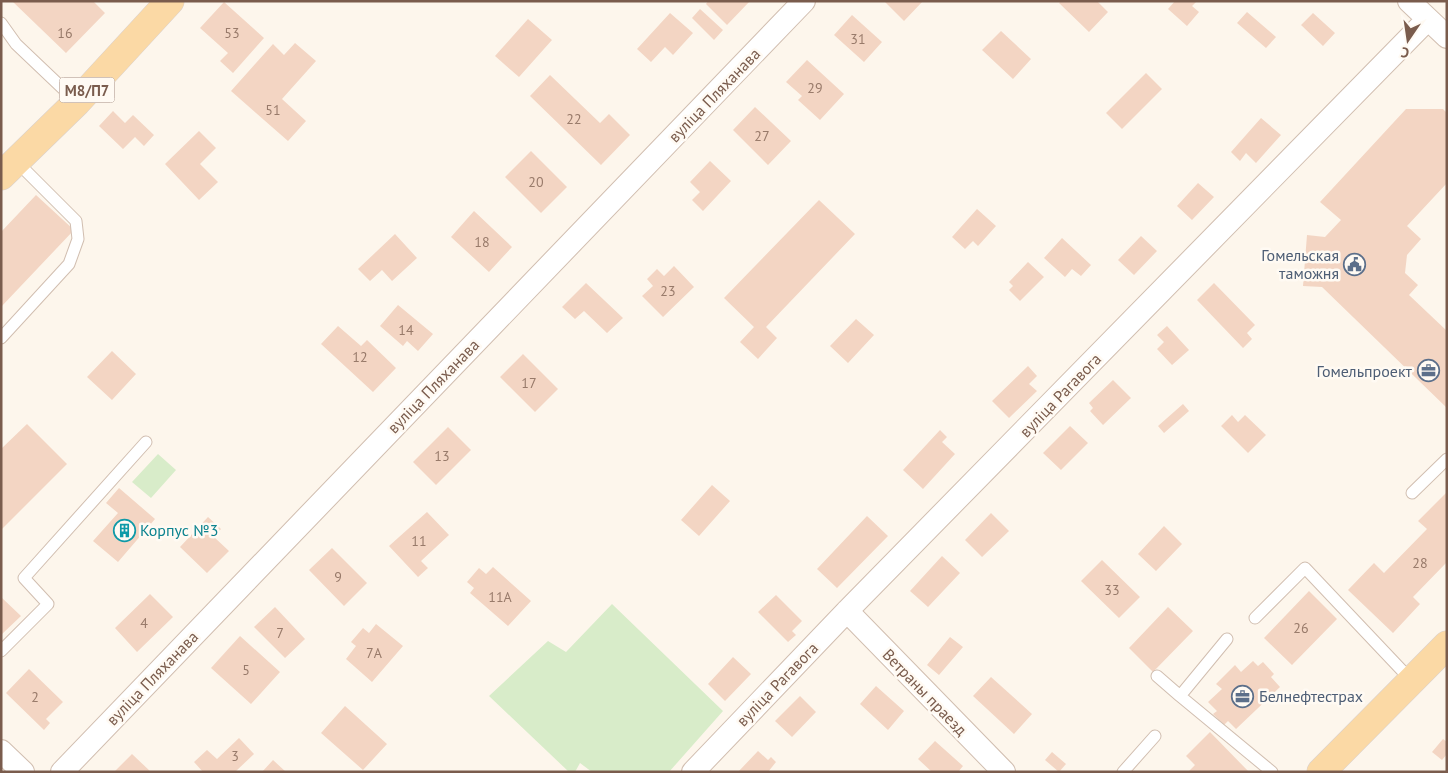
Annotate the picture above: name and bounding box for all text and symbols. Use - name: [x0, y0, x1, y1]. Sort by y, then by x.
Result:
- north arrow: [1383, 15, 1433, 65]
- house number: 16: [57, 24, 73, 42]
- house number: 53: [224, 24, 240, 42]
- house number: 31: [850, 30, 866, 48]
- text: С: [1399, 43, 1411, 62]
- street label: вуліца Пляханава: [664, 44, 764, 146]
- road number: М8/П7: [59, 78, 114, 102]
- house number: 29: [807, 79, 823, 97]
- house number: 51: [265, 101, 281, 119]
- house number: 22: [566, 110, 582, 128]
- house number: 27: [754, 127, 770, 145]
- house number: 20: [528, 173, 544, 191]
- house number: 18: [474, 233, 490, 251]
- place label: Гомельская таможня: [1261, 245, 1339, 283]
- public building icon: Гомельская таможня: [1343, 252, 1367, 276]
- house number: 23: [660, 282, 676, 300]
- house number: 14: [398, 321, 414, 339]
- street label: вуліца Пляханава: [383, 335, 483, 437]
- house number: 12: [352, 348, 368, 366]
- street label: вуліца Рагавога: [1015, 349, 1105, 441]
- office icon: Гомельпроект: [1416, 359, 1440, 383]
- place label: Гомельпроект: [1317, 361, 1413, 381]
- house number: 17: [521, 374, 537, 392]
- house number: 13: [434, 447, 450, 465]
- building icon: Корпус №3: [112, 518, 136, 542]
- place label: Корпус №3: [140, 520, 218, 540]
- house number: 11: [411, 532, 427, 550]
- house number: 28: [1412, 554, 1428, 572]
- house number: 9: [334, 568, 342, 586]
- house number: 33: [1104, 581, 1120, 599]
- house number: 11А: [488, 588, 513, 606]
- house number: 4: [140, 614, 148, 632]
- house number: 26: [1293, 619, 1309, 637]
- house number: 7: [276, 624, 284, 642]
- street label: вуліца Пляханава: [102, 627, 202, 729]
- street label: вуліца Рагавога: [732, 638, 822, 730]
- house number: 7А: [366, 644, 383, 662]
- street label: Ветраны праезд: [879, 644, 972, 740]
- house number: 5: [242, 661, 250, 679]
- office icon: Белнефтестрах: [1231, 684, 1255, 708]
- place label: Белнефтестрах: [1259, 686, 1363, 706]
- house number: 2: [31, 688, 39, 706]
- house number: 3: [231, 747, 239, 765]

